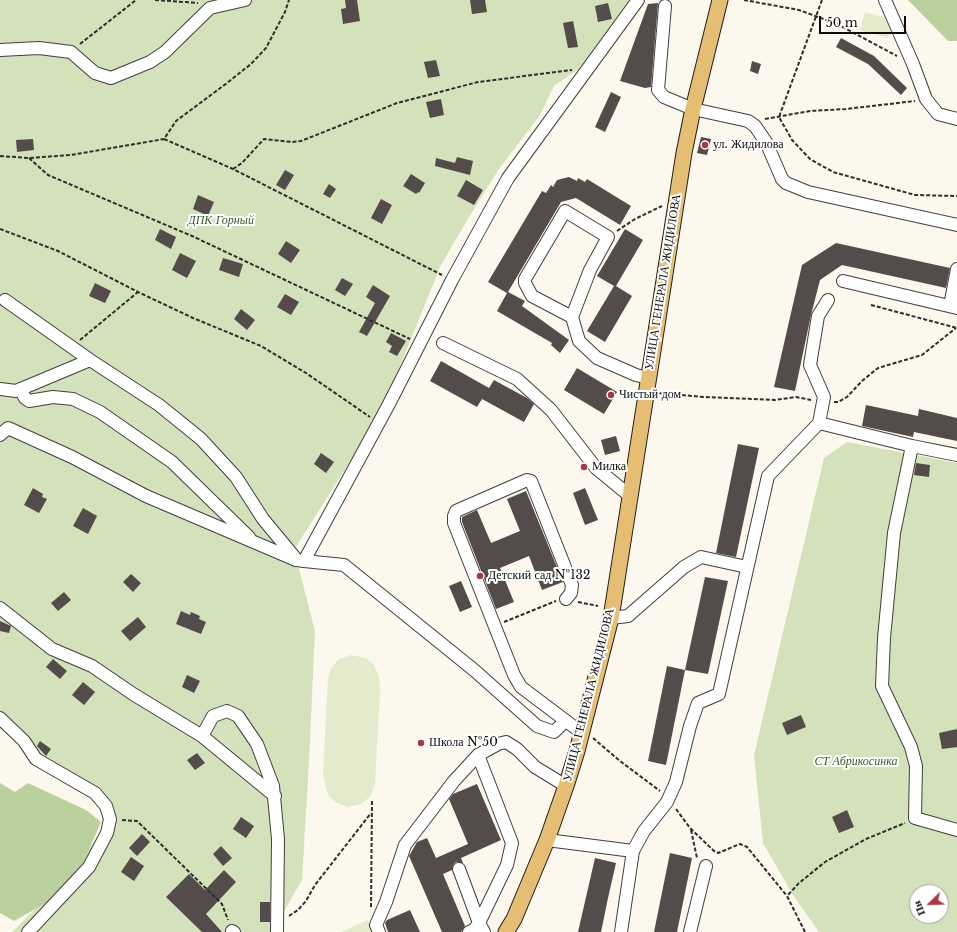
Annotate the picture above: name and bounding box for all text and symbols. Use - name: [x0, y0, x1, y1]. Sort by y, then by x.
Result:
- scale bar: [821, 8, 908, 34]
- text: 50 m: [826, 15, 858, 30]
- place label: ул. Жидилова: [713, 138, 784, 152]
- marker: ул. Жидилова: [700, 140, 710, 150]
- street label: УЛИЦА ГЕНЕРАЛА ЖИДИЛОВА: [642, 193, 684, 371]
- park label: ДПК Горный: [188, 214, 254, 228]
- place label: Чистый дом: [619, 388, 681, 402]
- marker: Чистый дом: [606, 390, 616, 400]
- place label: Милка: [592, 460, 626, 474]
- marker: Милка: [579, 462, 589, 472]
- place label: Детский сад №132: [488, 569, 590, 583]
- marker: Детский сад №132: [475, 571, 485, 581]
- street label: УЛИЦА ГЕНЕРАЛА ЖИДИЛОВА: [560, 607, 618, 783]
- place label: Школа №50: [429, 736, 498, 750]
- marker: Школа №50: [416, 738, 426, 748]
- park label: СТ Абрикосинка: [815, 755, 897, 769]
- north arrow: [909, 884, 949, 924]
- text: Пн: [910, 899, 928, 918]

